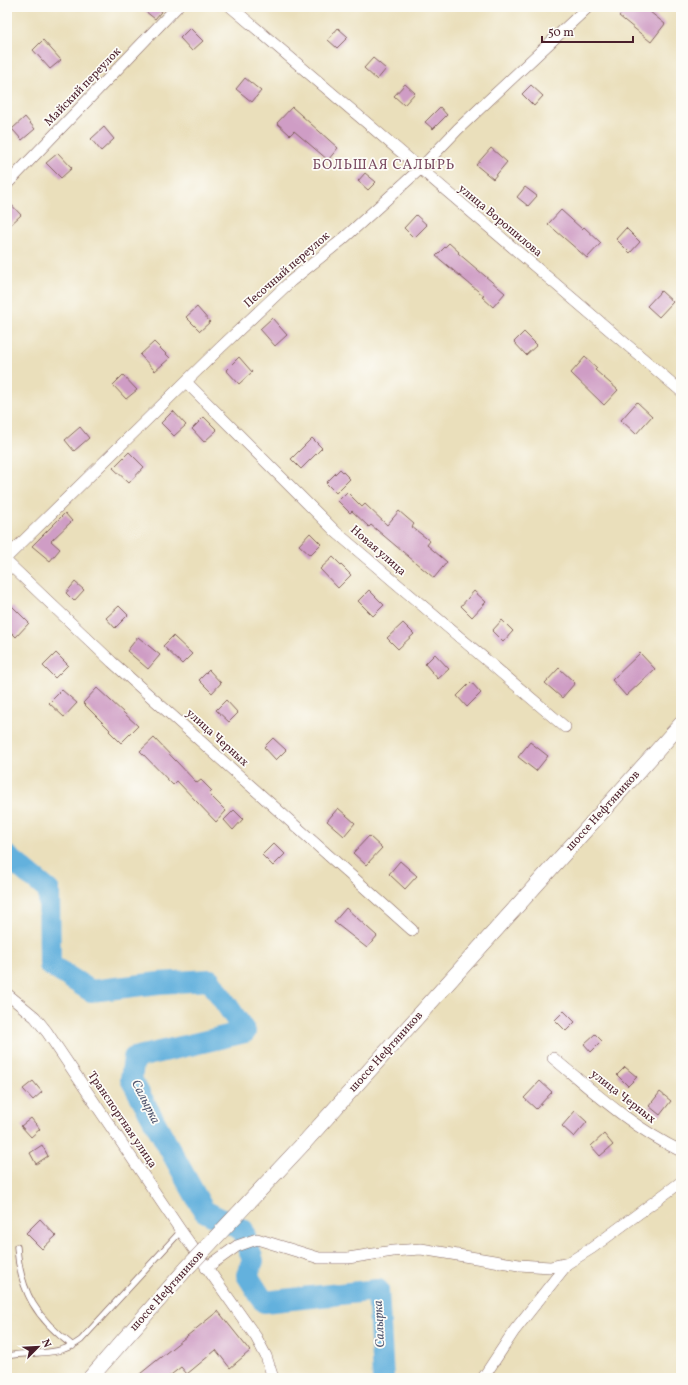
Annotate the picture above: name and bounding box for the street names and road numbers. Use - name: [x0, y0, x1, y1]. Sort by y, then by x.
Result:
- street label: Майский переулок: [41, 44, 125, 130]
- street label: улица Ворошилова: [455, 181, 545, 261]
- street label: Песочный переулок: [241, 228, 334, 312]
- street label: Новая улица: [347, 522, 409, 580]
- street label: улица Черных: [182, 706, 252, 770]
- street label: шоссе Нефтяников: [562, 767, 644, 855]
- street label: шоссе Нефтяников: [345, 1008, 427, 1096]
- street label: улица Черных: [587, 1066, 659, 1128]
- street label: Транспортная улица: [84, 1069, 160, 1171]
- street label: шоссе Нефтяников: [126, 1247, 208, 1335]

